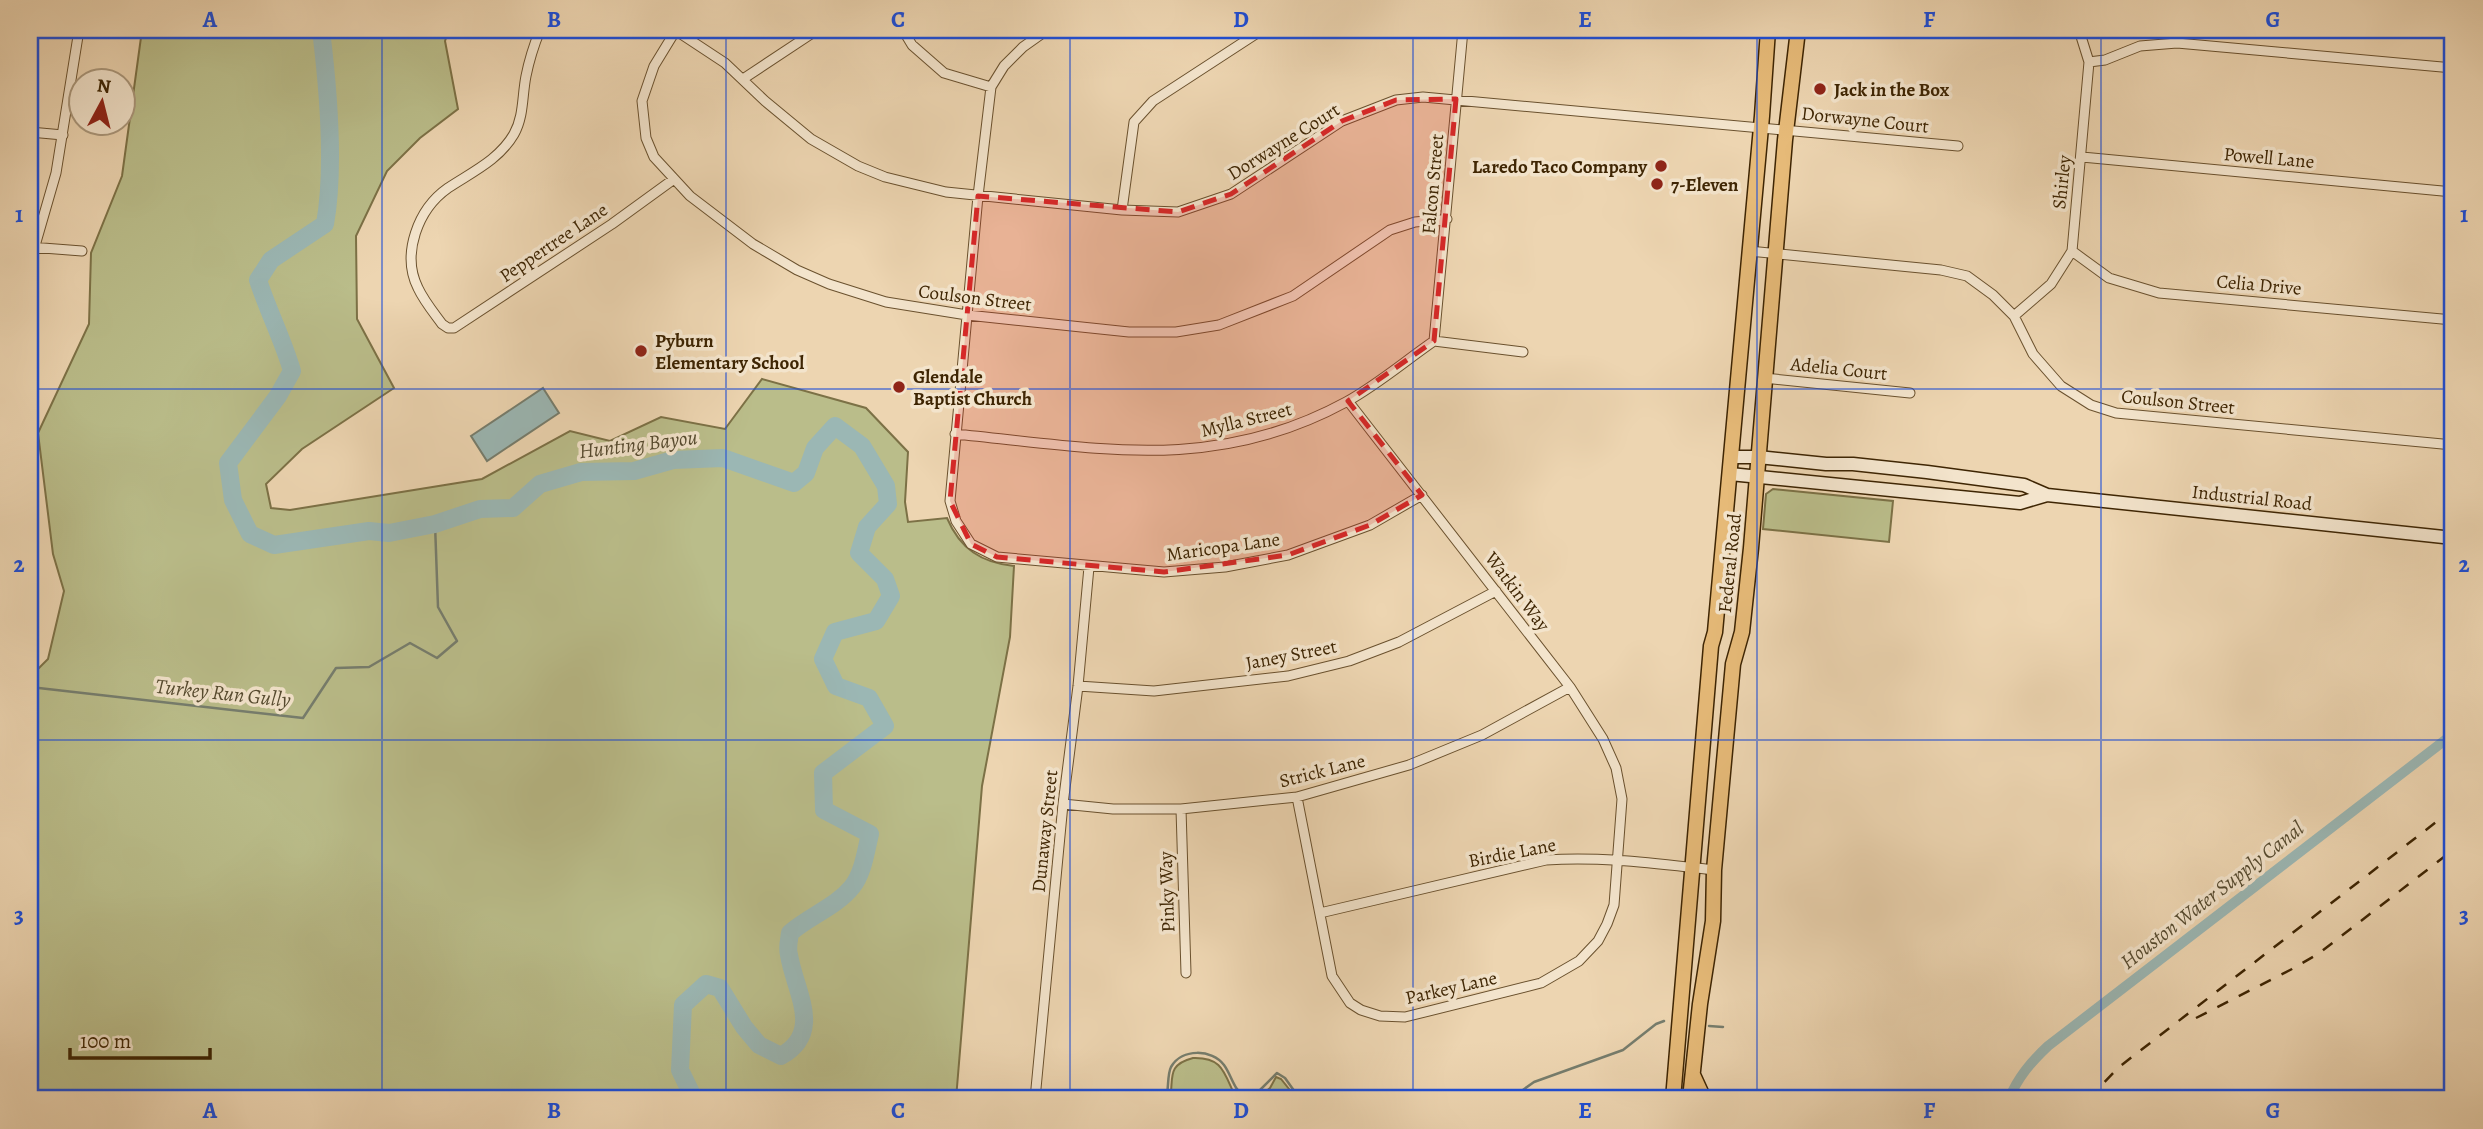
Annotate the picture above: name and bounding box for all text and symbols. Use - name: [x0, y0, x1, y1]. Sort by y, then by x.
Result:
- text: A: [202, 4, 218, 35]
- text: B: [547, 4, 561, 35]
- text: C: [891, 4, 905, 35]
- text: D: [1233, 4, 1249, 35]
- text: E: [1578, 4, 1592, 35]
- text: F: [1923, 4, 1936, 35]
- text: G: [2265, 4, 2281, 35]
- north arrow: [66, 66, 136, 136]
- text: N: [95, 72, 113, 100]
- place label: Jack in the Box: [1834, 77, 1950, 103]
- marker: Jack in the Box: [1812, 81, 1828, 97]
- street label: Dorwayne Court: [1222, 97, 1345, 187]
- street label: Dorwayne Court: [1800, 100, 1930, 140]
- street label: Falcon Street: [1416, 133, 1450, 235]
- street label: Powell Lane: [2223, 141, 2315, 175]
- street label: Shirley: [2046, 153, 2078, 210]
- place label: Laredo Taco Company: [1472, 154, 1648, 180]
- marker: Laredo Taco Company: [1653, 158, 1669, 174]
- place label: 7-Eleven: [1671, 172, 1739, 198]
- marker: 7-Eleven: [1649, 176, 1665, 192]
- street label: Peppertree Lane: [494, 197, 613, 289]
- text: 1: [15, 199, 23, 230]
- text: 1: [2460, 199, 2468, 230]
- street label: Celia Drive: [2215, 268, 2303, 302]
- street label: Coulson Street: [917, 278, 1033, 318]
- place label: Pyburn Elementary School: [655, 328, 804, 376]
- marker: Pyburn Elementary School: [633, 343, 649, 359]
- street label: Adelia Court: [1788, 351, 1888, 387]
- place label: Glendale Baptist Church: [913, 364, 1032, 412]
- marker: Glendale Baptist Church: [891, 379, 907, 395]
- street label: Coulson Street: [2120, 383, 2236, 421]
- street label: Mylla Street: [1198, 396, 1294, 444]
- water label: Hunting Bayou: [577, 423, 699, 465]
- street label: Industrial Road: [2190, 479, 2314, 517]
- street label: Federal Road: [1712, 511, 1748, 614]
- street label: Maricopa Lane: [1165, 526, 1282, 568]
- street label: Watkin Way: [1478, 546, 1556, 637]
- text: 2: [13, 549, 25, 580]
- text: 2: [2458, 549, 2470, 580]
- street label: Janey Street: [1243, 633, 1339, 677]
- water label: Turkey Run Gully: [154, 672, 292, 714]
- street label: Strick Lane: [1277, 748, 1368, 794]
- street label: Dunaway Street: [1026, 769, 1064, 894]
- water label: Houston Water Supply Canal: [2114, 814, 2310, 975]
- street label: Birdie Lane: [1466, 832, 1558, 874]
- street label: Pinky Way: [1153, 851, 1181, 933]
- text: 3: [14, 900, 24, 931]
- text: 3: [2459, 900, 2469, 931]
- street label: Parkey Lane: [1403, 965, 1500, 1011]
- scale bar: [70, 1017, 210, 1061]
- text: 100 m: [80, 1027, 131, 1055]
- text: A: [202, 1095, 218, 1126]
- text: B: [547, 1095, 561, 1126]
- text: C: [891, 1095, 905, 1126]
- text: D: [1233, 1095, 1249, 1126]
- text: E: [1578, 1095, 1592, 1126]
- text: F: [1923, 1095, 1936, 1126]
- text: G: [2265, 1095, 2281, 1126]

